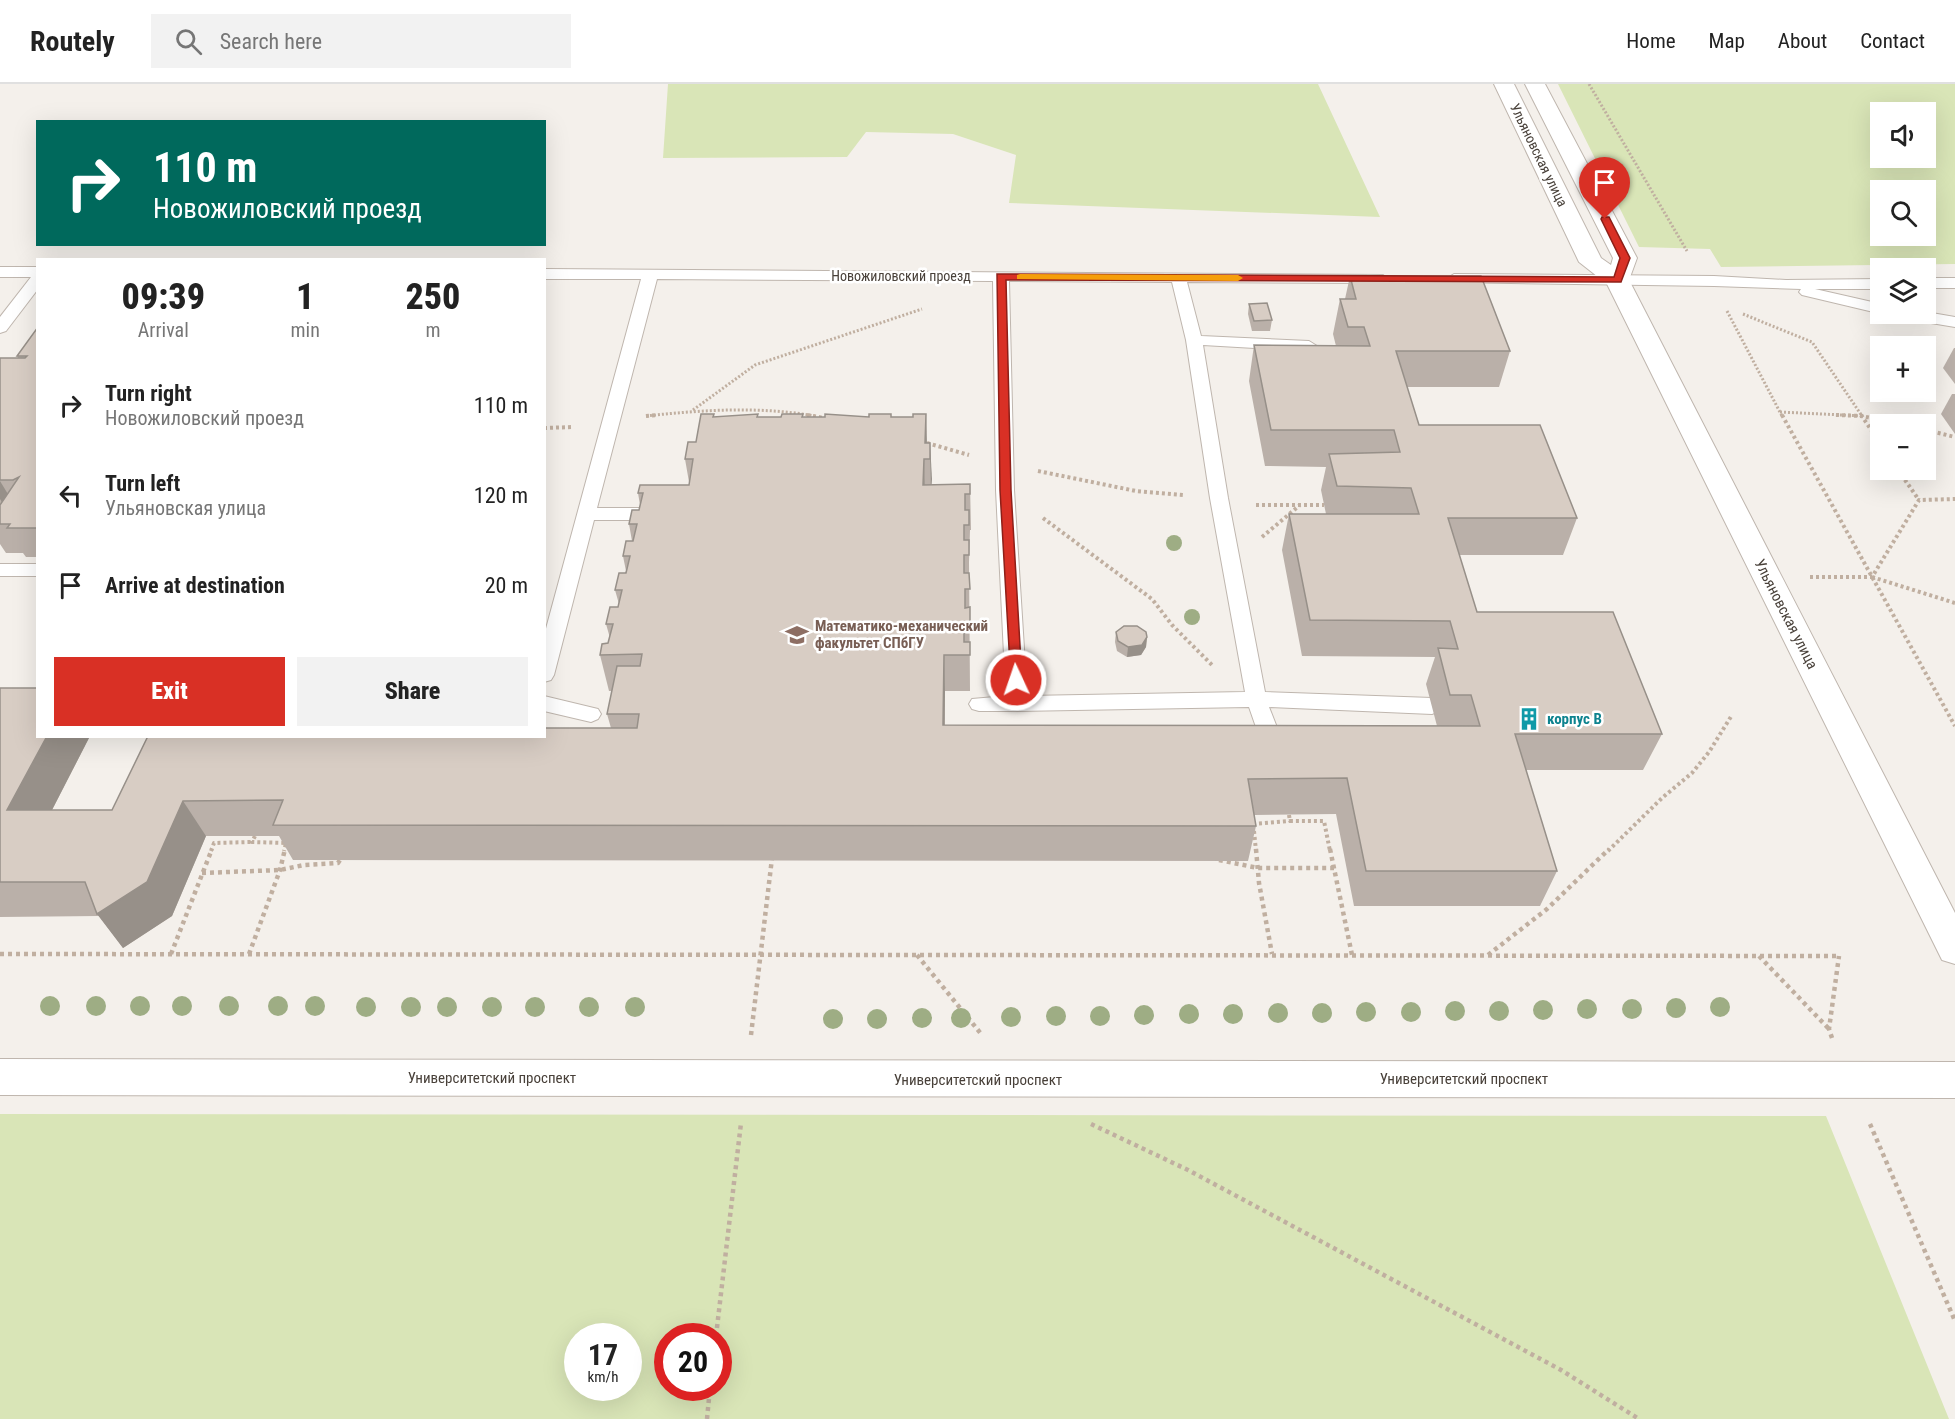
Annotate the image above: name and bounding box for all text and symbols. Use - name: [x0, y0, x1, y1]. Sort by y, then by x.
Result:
- search box: [151, 14, 571, 68]
- text: Routely: [30, 25, 115, 58]
- icon: search: [172, 25, 205, 58]
- text: Search here: [220, 29, 322, 54]
- text: Home: [1626, 29, 1676, 53]
- text: Map: [1709, 29, 1745, 53]
- text: About: [1778, 29, 1827, 53]
- text: Contact: [1860, 29, 1925, 53]
- street label: Ульяновская улица: [1507, 101, 1571, 209]
- map controls: [1870, 102, 1936, 480]
- button: sound: [1870, 102, 1936, 168]
- text: 110 m: [153, 143, 258, 192]
- icon: right: [54, 144, 132, 222]
- pin: [1579, 157, 1630, 219]
- icon: arrive: [1588, 166, 1621, 199]
- button: search: [1870, 180, 1936, 246]
- text: Новожиловский проезд: [153, 193, 422, 225]
- button: layers: [1870, 258, 1936, 324]
- street label: Новожиловский проезд: [831, 268, 971, 284]
- text: 09:39: [122, 276, 205, 318]
- text: 1: [296, 276, 314, 318]
- text: 250: [405, 276, 460, 318]
- text: Arrival: [138, 318, 189, 342]
- text: min: [291, 318, 320, 342]
- text: m: [425, 318, 440, 342]
- button: +: [1870, 336, 1936, 402]
- text: Turn right: [105, 381, 192, 406]
- icon: right: [54, 389, 87, 422]
- text: 110 m: [474, 393, 528, 418]
- text: Новожиловский проезд: [105, 406, 304, 430]
- button: −: [1870, 414, 1936, 480]
- text: Turn left: [105, 471, 180, 496]
- icon: left: [54, 479, 87, 512]
- text: 120 m: [474, 483, 528, 508]
- text: Ульяновская улица: [105, 496, 266, 520]
- street label: Ульяновская улица: [1751, 556, 1821, 672]
- icon: arrive: [54, 569, 87, 602]
- text: Arrive at destination: [105, 573, 285, 598]
- text: 20 m: [485, 573, 528, 598]
- place label: Математико-механический факультет СПбГУ: [815, 617, 988, 652]
- school or university icon: Математико-механический факультет СПбГУ: [784, 622, 810, 648]
- position arrow: [984, 648, 1048, 712]
- button: Exit: [54, 657, 285, 726]
- button: Share: [297, 657, 528, 726]
- building icon: корпус В: [1516, 706, 1542, 732]
- place label: корпус В: [1547, 710, 1602, 728]
- street label: Университетский проспект: [408, 1069, 576, 1087]
- street label: Университетский проспект: [1380, 1070, 1548, 1088]
- street label: Университетский проспект: [894, 1071, 1062, 1089]
- speed limit sign: 20: [654, 1323, 732, 1401]
- text: 17: [588, 1337, 618, 1372]
- text: km/h: [588, 1368, 618, 1386]

